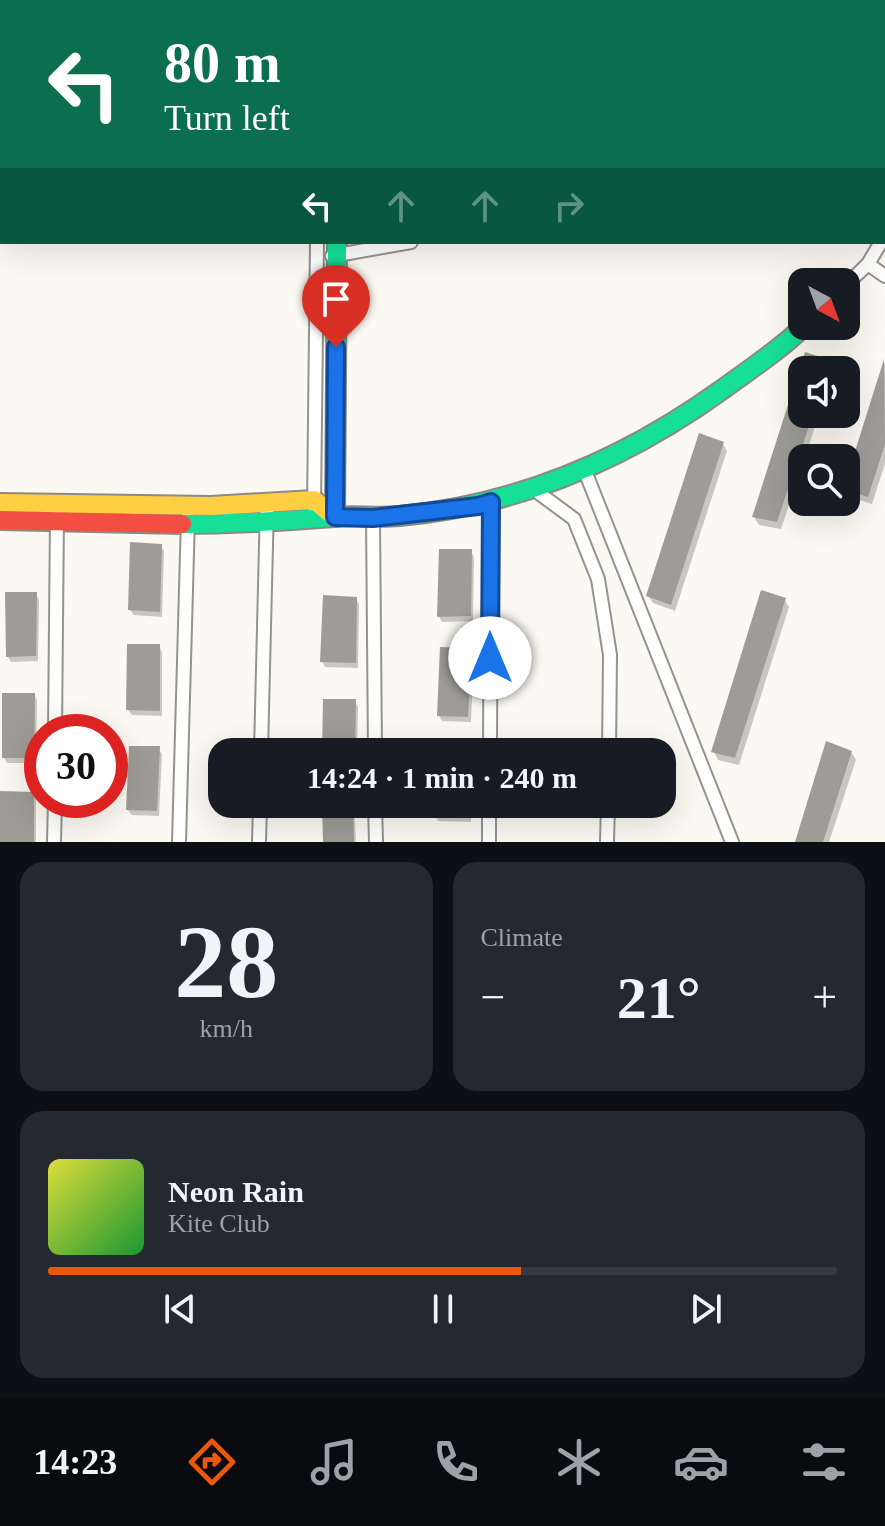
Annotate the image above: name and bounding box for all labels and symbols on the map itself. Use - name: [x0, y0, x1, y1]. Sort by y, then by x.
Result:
- pin: [302, 265, 370, 347]
- north arrow: [788, 268, 860, 340]
- position arrow: [448, 616, 532, 700]
- speed limit sign: 30: [24, 714, 128, 818]

